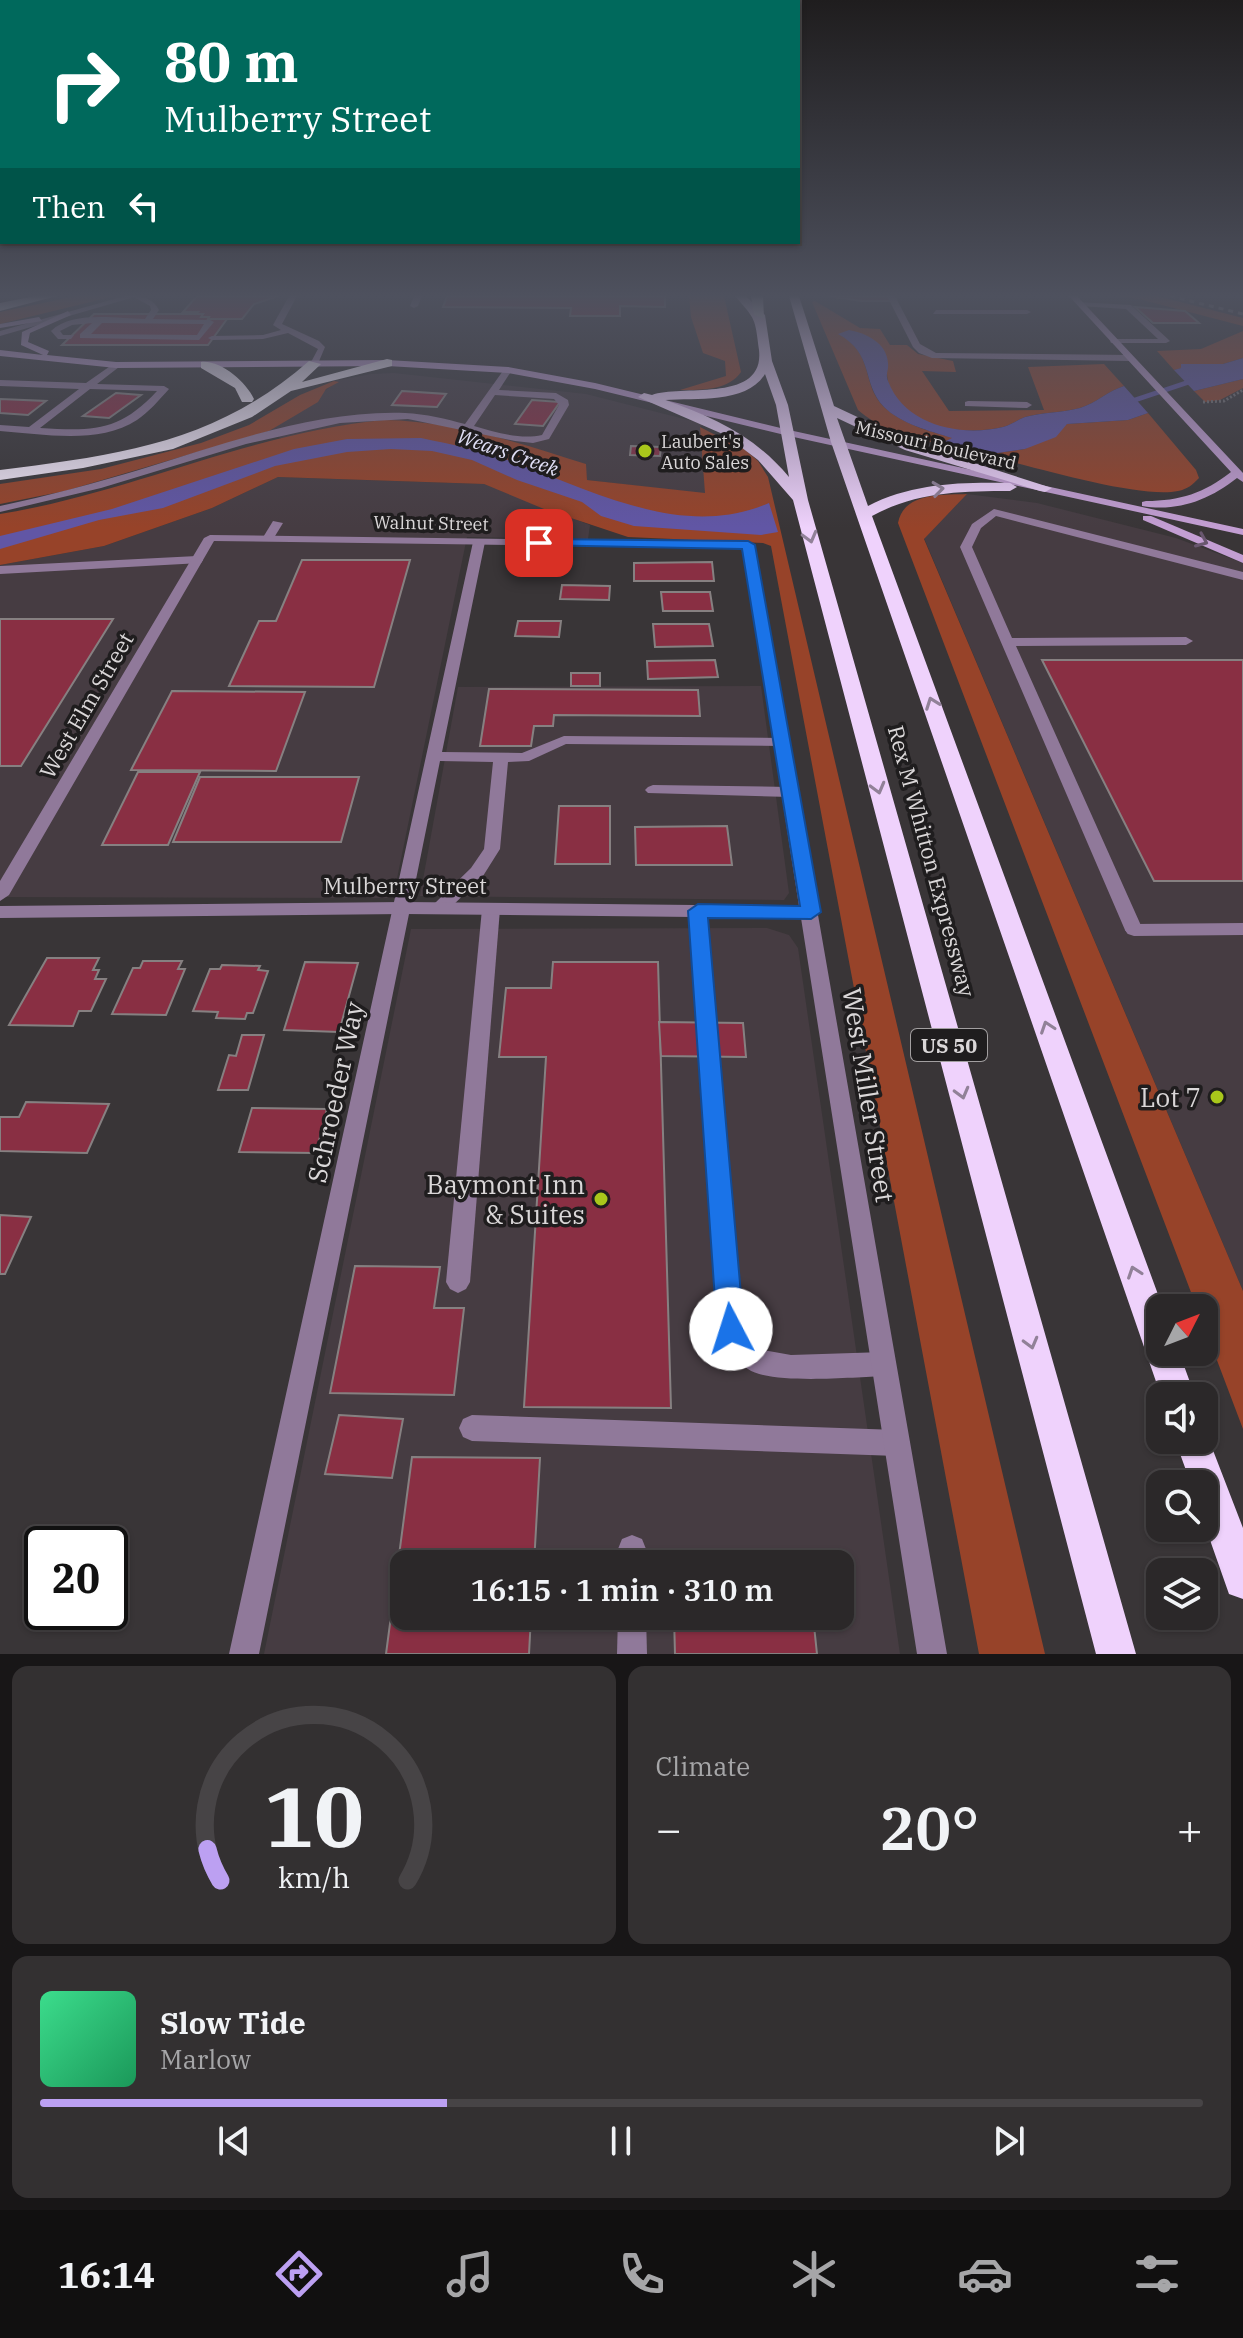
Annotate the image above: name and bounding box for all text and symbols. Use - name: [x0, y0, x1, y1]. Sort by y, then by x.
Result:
- text: 80 m: [164, 25, 299, 97]
- icon: right: [32, 32, 136, 136]
- text: Mulberry Street: [164, 95, 431, 142]
- icon: left: [122, 184, 166, 228]
- text: Then: [32, 187, 106, 226]
- street label: Missouri Boulevard: [853, 415, 1019, 475]
- water label: Wears Creek: [454, 422, 563, 482]
- place label: Laubert's Auto Sales: [661, 430, 749, 474]
- marker: Laubert's Auto Sales: [636, 442, 654, 460]
- one-way arrow: [931, 481, 944, 498]
- pin: [505, 509, 573, 577]
- street label: Walnut Street: [373, 510, 489, 536]
- icon: arrive: [517, 521, 561, 565]
- one-way arrow: [801, 530, 818, 544]
- one-way arrow: [1194, 532, 1208, 548]
- street label: West Elm Street: [32, 626, 140, 783]
- one-way arrow: [925, 697, 942, 711]
- street label: Rex M Whitton Expressway: [882, 722, 982, 1000]
- one-way arrow: [869, 781, 886, 795]
- street label: Mulberry Street: [323, 871, 487, 900]
- street label: West Miller Street: [835, 985, 903, 1205]
- street label: Schroeder Way: [299, 998, 371, 1186]
- one-way arrow: [1041, 1021, 1057, 1035]
- road number: US 50: [911, 1029, 987, 1061]
- place label: Lot 7: [1140, 1080, 1201, 1114]
- one-way arrow: [953, 1085, 969, 1099]
- marker: Lot 7: [1208, 1088, 1226, 1106]
- place label: Baymont Inn & Suites: [426, 1167, 585, 1231]
- marker: Baymont Inn & Suites: [592, 1190, 610, 1208]
- one-way arrow: [1127, 1266, 1144, 1280]
- position arrow: [689, 1287, 773, 1371]
- north arrow: [1146, 1294, 1218, 1366]
- map controls: [1146, 1294, 1218, 1630]
- one-way arrow: [1022, 1336, 1038, 1350]
- button: sound: [1146, 1382, 1218, 1454]
- button: search: [1146, 1470, 1218, 1542]
- speed limit sign: 20: [24, 1526, 128, 1630]
- button: layers: [1146, 1558, 1218, 1630]
- text: 16:15 · 1 min · 310 m: [471, 1570, 773, 1609]
- text: Climate: [656, 1749, 750, 1783]
- text: 10: [264, 1762, 364, 1870]
- text: 20°: [879, 1788, 979, 1867]
- text: −: [656, 1800, 682, 1857]
- text: +: [1177, 1800, 1203, 1857]
- text: km/h: [278, 1859, 350, 1896]
- text: Slow Tide: [160, 2003, 306, 2042]
- text: Marlow: [160, 2042, 251, 2076]
- icon: previous: [212, 2119, 256, 2163]
- icon: pause: [599, 2119, 643, 2163]
- icon: next: [987, 2119, 1031, 2163]
- icon: directions: [271, 2246, 327, 2302]
- icon: music: [442, 2246, 498, 2302]
- icon: phone: [614, 2246, 670, 2302]
- icon: climate: [786, 2246, 842, 2302]
- icon: car: [957, 2246, 1013, 2302]
- icon: filters: [1129, 2246, 1185, 2302]
- text: 16:14: [58, 2251, 155, 2298]

